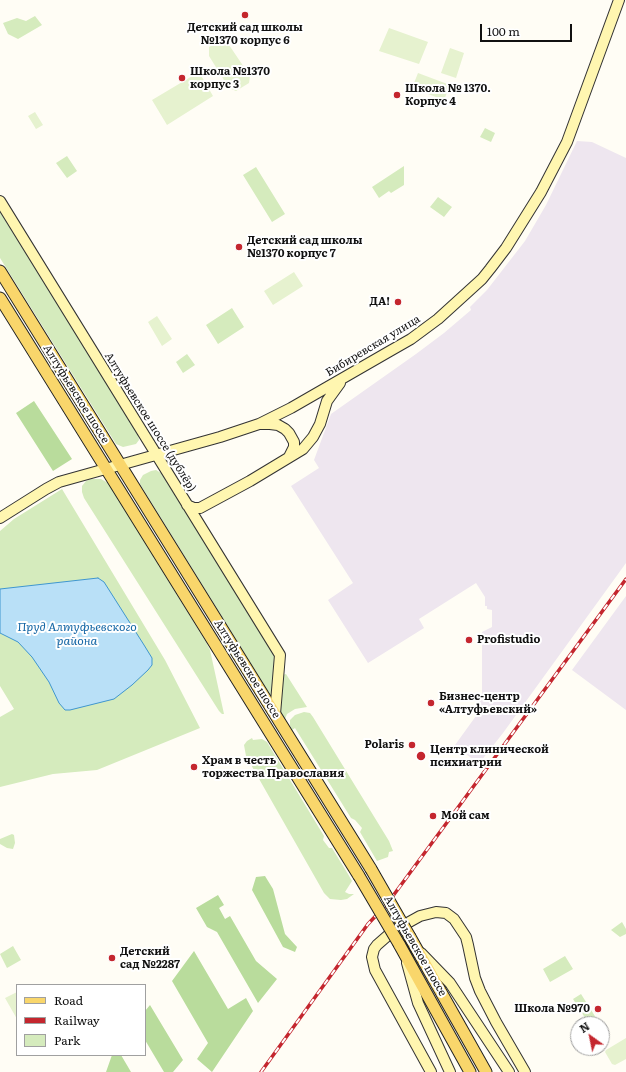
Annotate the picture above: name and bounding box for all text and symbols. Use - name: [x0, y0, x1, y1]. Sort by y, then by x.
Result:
- marker: Детский сад школы №1370 корпус 6: [240, 10, 250, 20]
- scale bar: [482, 16, 574, 42]
- place label: Детский сад школы №1370 корпус 6: [187, 21, 303, 47]
- text: 100 m: [487, 22, 520, 40]
- place label: Школа №1370 корпус 3: [190, 65, 270, 91]
- marker: Школа №1370 корпус 3: [177, 73, 187, 83]
- place label: Школа № 1370. Корпус 4: [405, 82, 491, 108]
- marker: Школа № 1370. Корпус 4: [392, 90, 402, 100]
- place label: Детский сад школы №1370 корпус 7: [247, 234, 362, 260]
- marker: Детский сад школы №1370 корпус 7: [234, 242, 244, 252]
- place label: ДА!: [370, 295, 390, 309]
- marker: ДА!: [393, 297, 403, 307]
- street label: Бибиревская улица: [323, 313, 423, 379]
- street label: Алтуфьевское шоссе: [40, 342, 112, 446]
- street label: Алтуфьевское шоссе (дублёр): [102, 350, 198, 494]
- street label: Алтуфьевское шоссе: [211, 617, 283, 721]
- water label: Пруд Алтуфьевского района: [17, 620, 137, 648]
- place label: Profistudio: [477, 633, 540, 647]
- marker: Profistudio: [464, 635, 474, 645]
- place label: Бизнес-центр «Алтуфьевский»: [439, 690, 537, 716]
- marker: Бизнес-центр «Алтуфьевский»: [426, 698, 436, 708]
- place label: Polaris: [364, 738, 404, 752]
- marker: Polaris: [407, 740, 417, 750]
- place label: Центр клинической психиатрии: [430, 743, 549, 769]
- marker: Центр клинической психиатрии: [415, 750, 427, 762]
- place label: Храм в честь торжества Православия: [202, 754, 344, 780]
- marker: Храм в честь торжества Православия: [189, 762, 199, 772]
- place label: Мой сам: [441, 809, 490, 823]
- marker: Мой сам: [428, 811, 438, 821]
- street label: Алтуфьевское шоссе: [381, 893, 449, 999]
- place label: Детский сад №2287: [120, 945, 180, 971]
- marker: Детский сад №2287: [107, 953, 117, 963]
- legend: [16, 984, 146, 1056]
- text: Road: [54, 991, 83, 1009]
- place label: Школа №970: [514, 1002, 590, 1016]
- marker: Школа №970: [593, 1004, 603, 1014]
- text: Railway: [54, 1011, 100, 1029]
- north arrow: [570, 1016, 610, 1056]
- text: N: [576, 1018, 592, 1036]
- text: Park: [54, 1031, 80, 1049]

